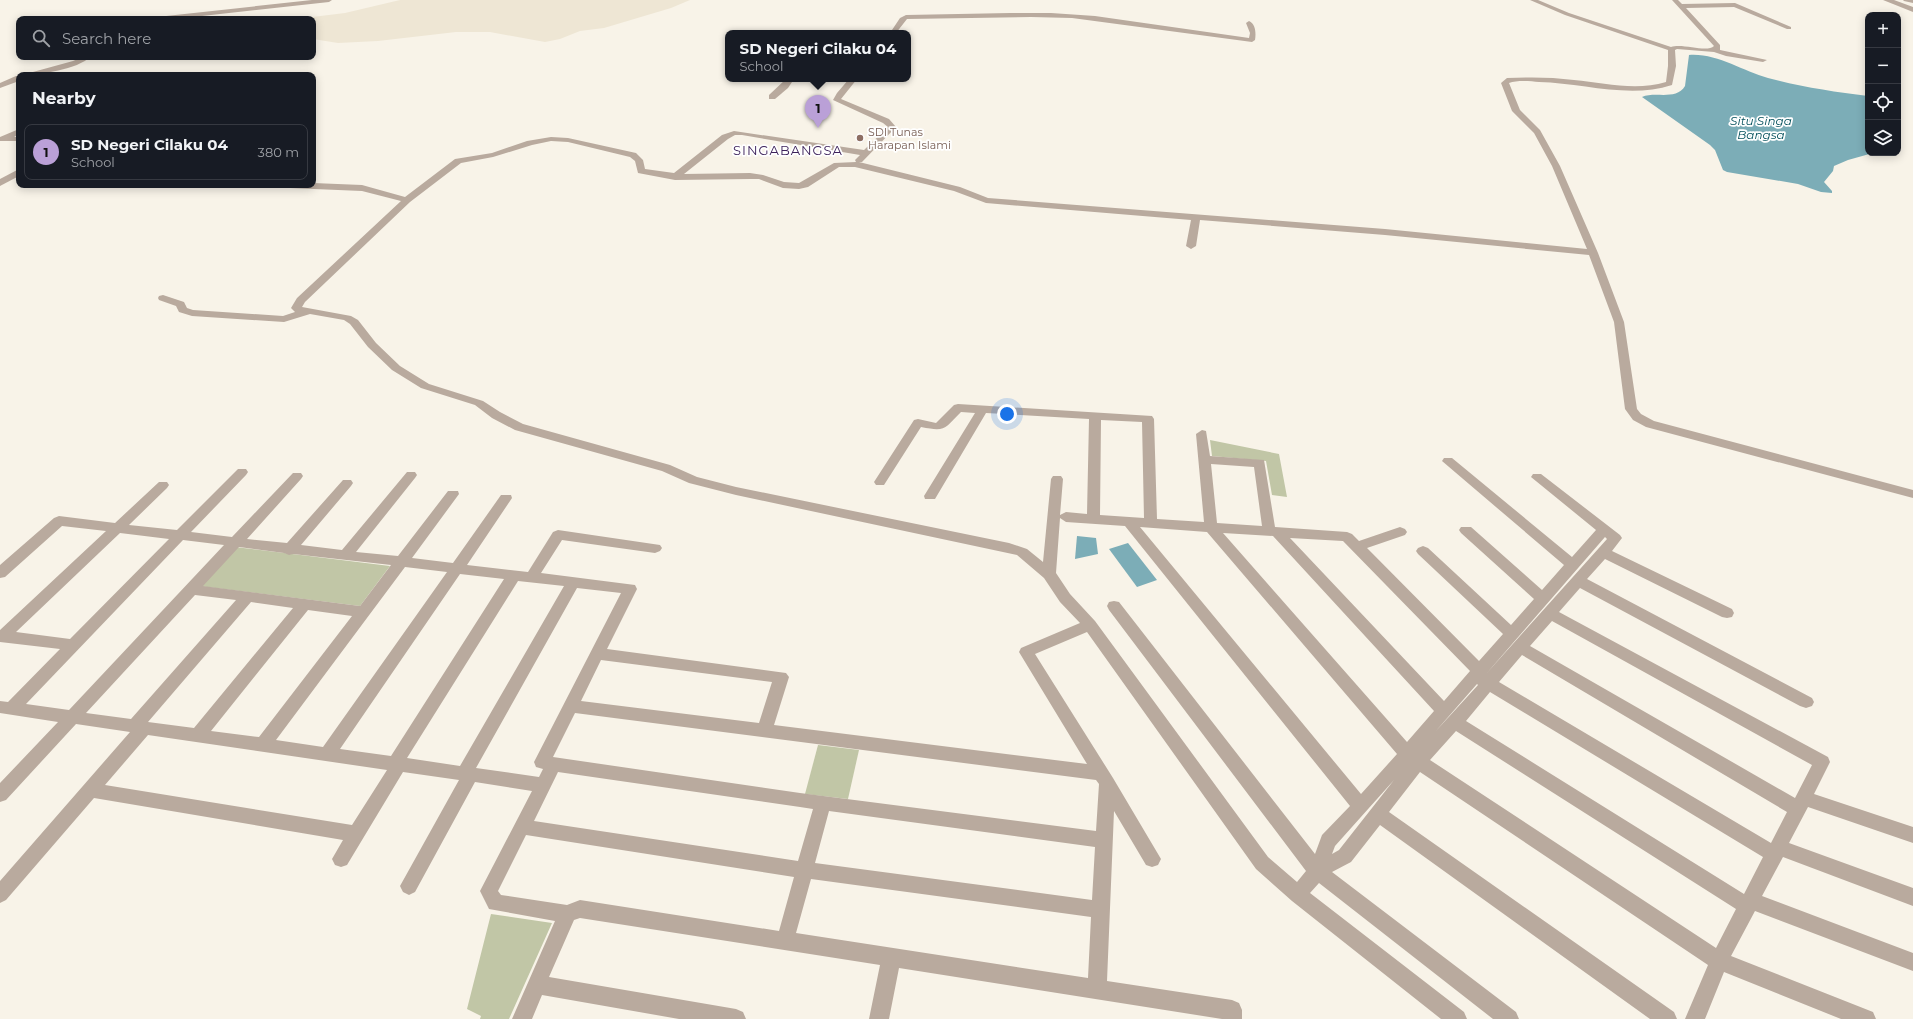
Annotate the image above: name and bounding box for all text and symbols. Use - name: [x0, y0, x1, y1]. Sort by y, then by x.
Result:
- map controls: [1865, 12, 1901, 156]
- button: +: [1865, 12, 1901, 48]
- search box: [16, 16, 316, 60]
- icon: search: [30, 27, 52, 49]
- text: Search here: [62, 29, 151, 48]
- popup: [725, 30, 911, 82]
- text: SD Negeri Cilaku 04: [740, 39, 896, 58]
- button: −: [1865, 48, 1901, 84]
- text: School: [740, 58, 783, 74]
- button: locate: [1865, 84, 1901, 120]
- text: Nearby: [32, 88, 96, 108]
- pin: 1: [805, 95, 831, 128]
- water label: Situ Singa Bangsa: [1730, 113, 1792, 142]
- button: layers: [1865, 120, 1901, 156]
- place label: SDI Tunas Harapan Islami: [868, 125, 951, 152]
- marker: SDI Tunas Harapan Islami: [855, 133, 865, 143]
- text: SD Negeri Cilaku 04: [71, 135, 228, 154]
- district label: SINGABANGSA: [733, 142, 843, 158]
- text: 1: [43, 144, 49, 160]
- text: 380 m: [258, 144, 299, 160]
- text: School: [71, 154, 115, 170]
- your location: [997, 404, 1017, 424]

